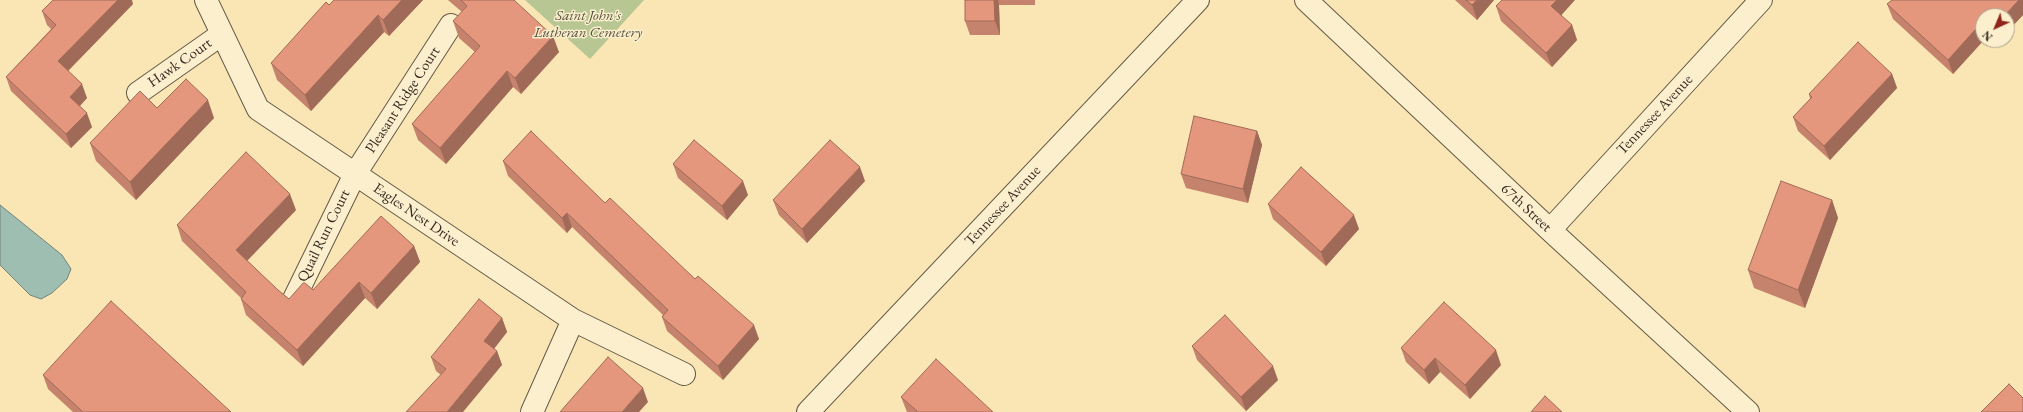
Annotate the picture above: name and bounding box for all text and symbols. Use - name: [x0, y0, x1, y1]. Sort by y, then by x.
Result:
- park label: Saint John's Lutheran Cemetery: [534, 7, 642, 42]
- north arrow: [1975, 8, 2015, 48]
- text: N: [1979, 28, 1995, 44]
- street label: Hawk Court: [145, 34, 215, 92]
- street label: Pleasant Ridge Court: [362, 43, 444, 157]
- street label: Tennessee Avenue: [1613, 71, 1697, 159]
- street label: Tennessee Avenue: [961, 162, 1045, 250]
- street label: Eagles Nest Drive: [369, 180, 463, 250]
- street label: 67th Street: [1497, 180, 1555, 236]
- street label: Quail Run Court: [294, 187, 354, 285]

